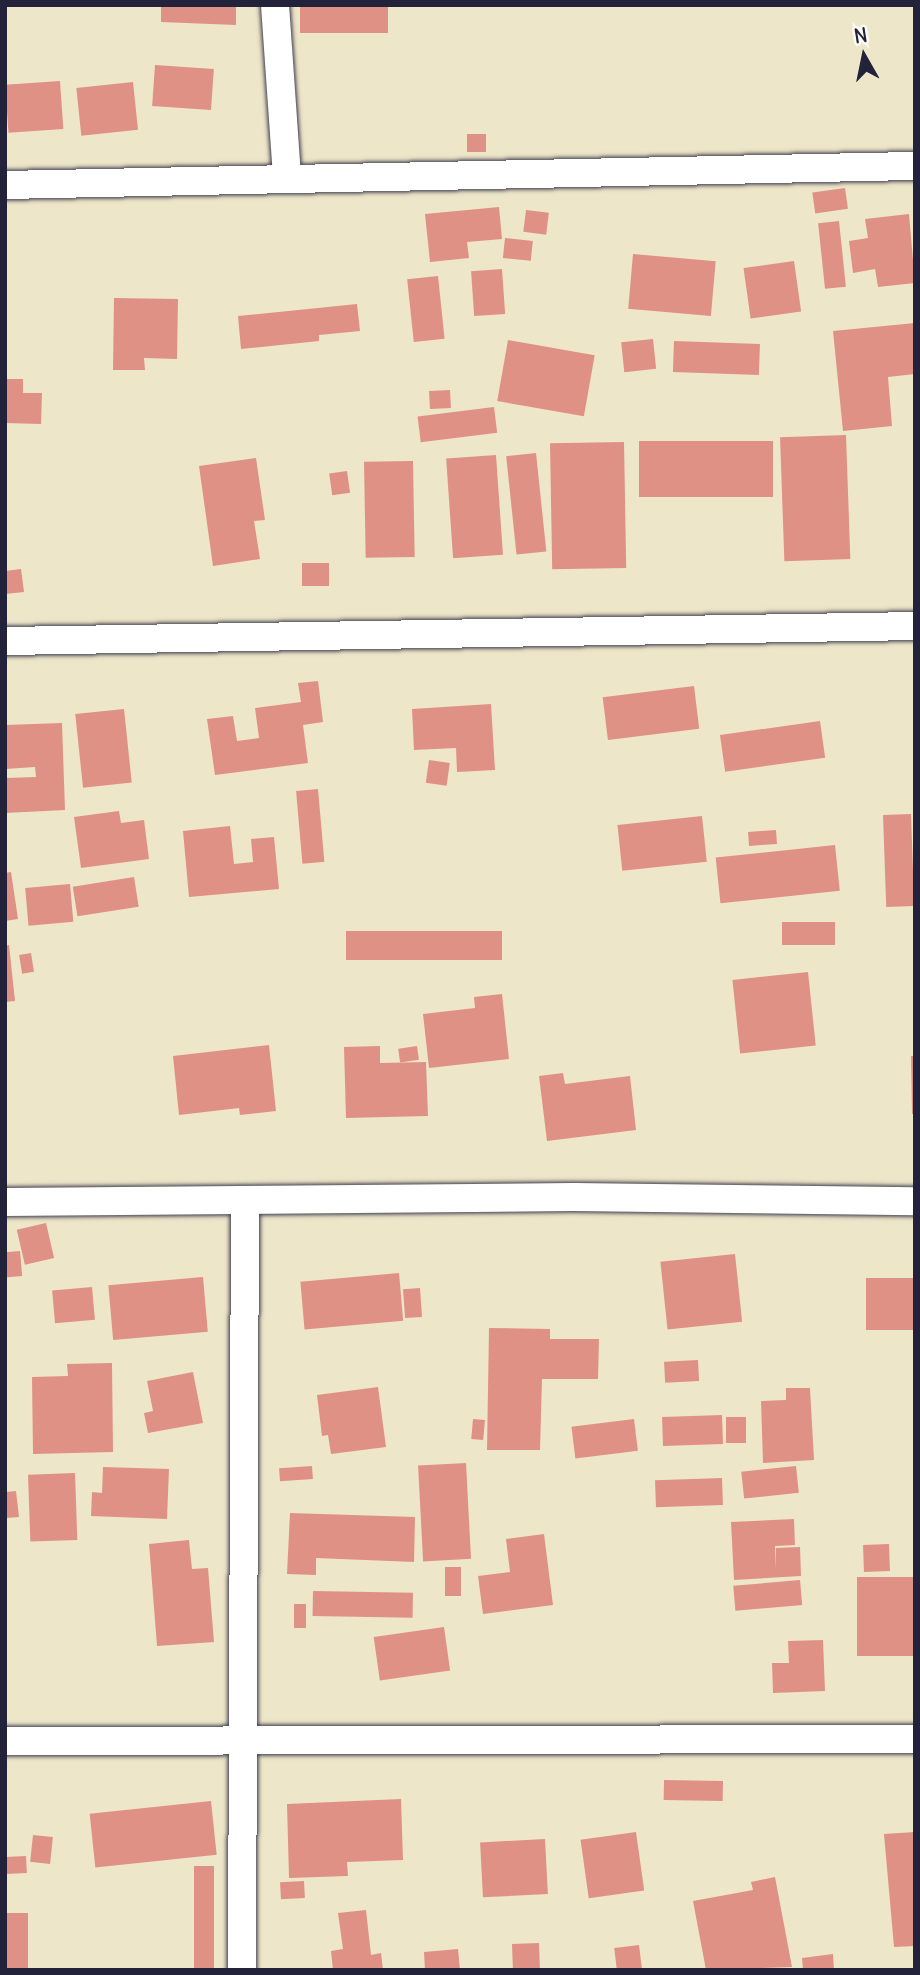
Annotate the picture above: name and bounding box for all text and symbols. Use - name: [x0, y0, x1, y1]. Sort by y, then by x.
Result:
- north arrow: [829, 21, 899, 91]
- text: N: [852, 22, 869, 48]

